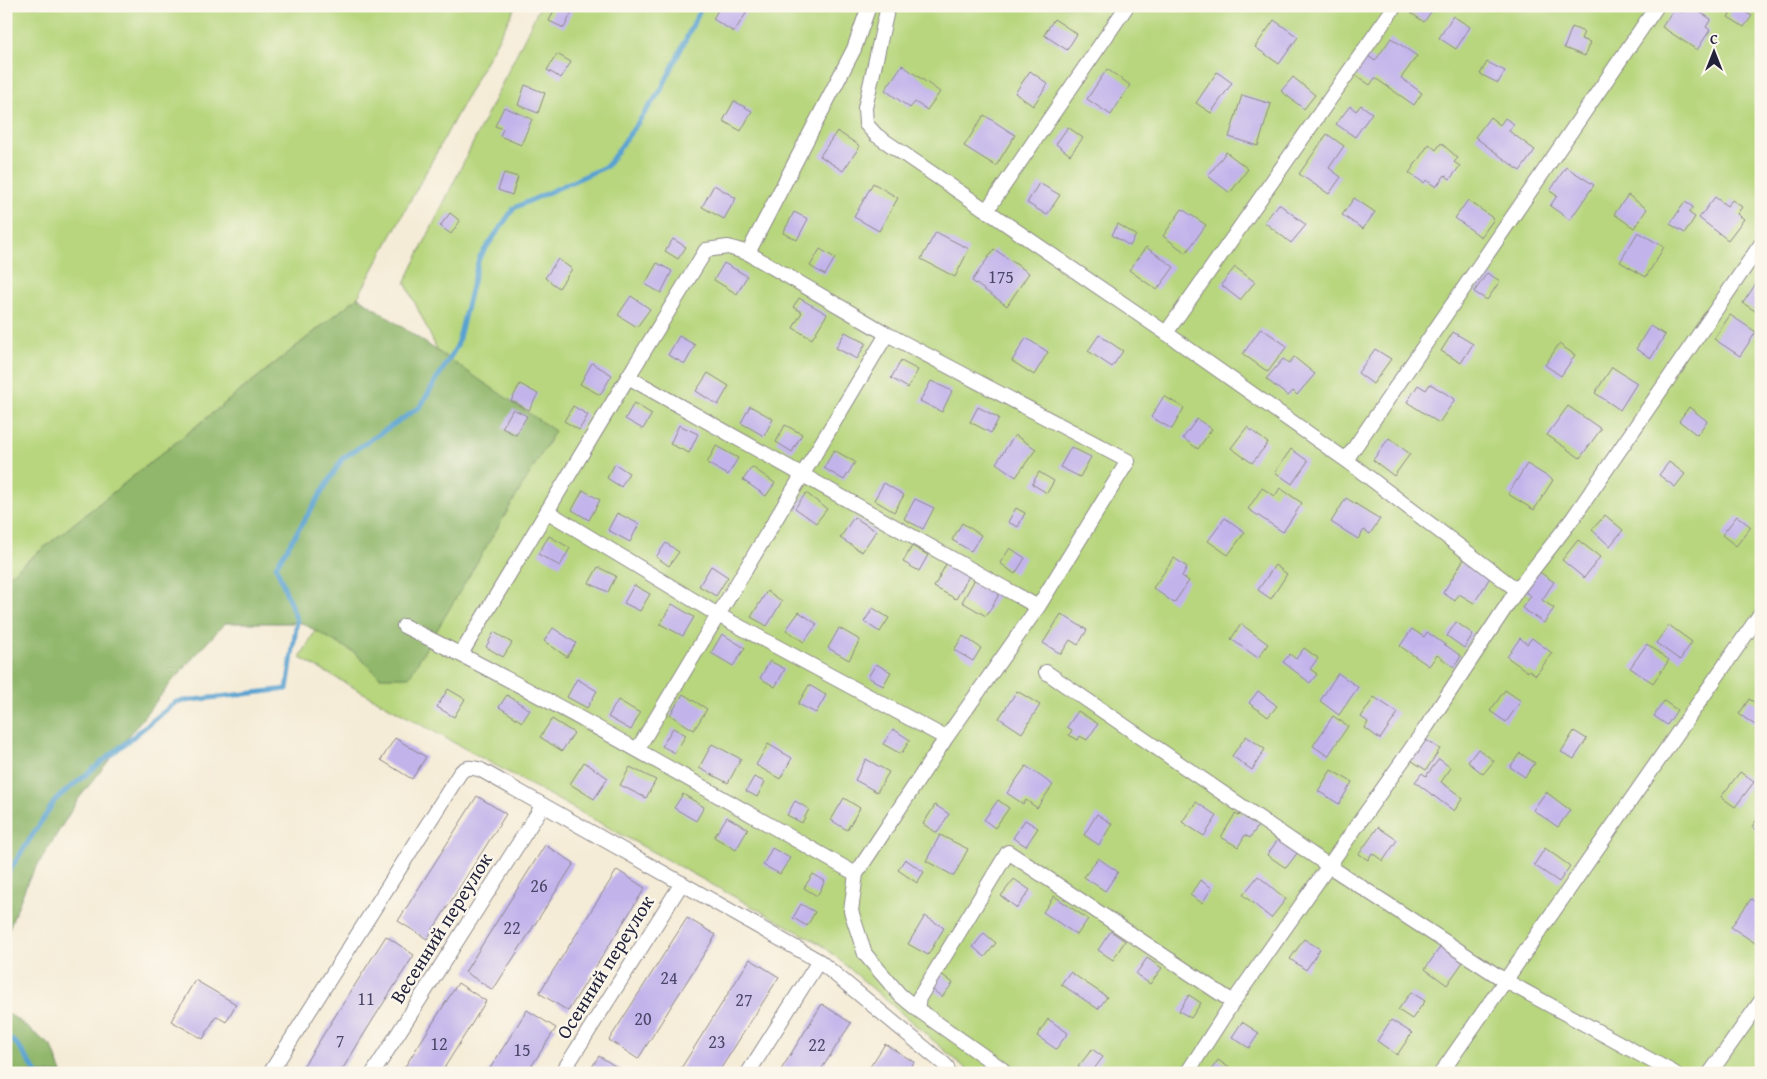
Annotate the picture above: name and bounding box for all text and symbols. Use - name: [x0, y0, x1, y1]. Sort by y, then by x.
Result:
- north arrow: [1690, 28, 1740, 78]
- text: С: [1710, 29, 1718, 49]
- house number: 175: [988, 263, 1014, 290]
- street label: Весенний переулок: [382, 846, 499, 1009]
- house number: 26: [530, 872, 548, 899]
- street label: Осенний переулок: [549, 889, 661, 1044]
- house number: 22: [503, 914, 521, 941]
- house number: 24: [660, 964, 678, 991]
- house number: 11: [357, 985, 375, 1012]
- house number: 27: [735, 986, 753, 1013]
- house number: 20: [634, 1005, 652, 1032]
- house number: 7: [336, 1027, 344, 1054]
- house number: 23: [708, 1028, 726, 1055]
- house number: 12: [430, 1030, 448, 1057]
- house number: 22: [808, 1031, 826, 1058]
- house number: 15: [513, 1036, 531, 1063]

